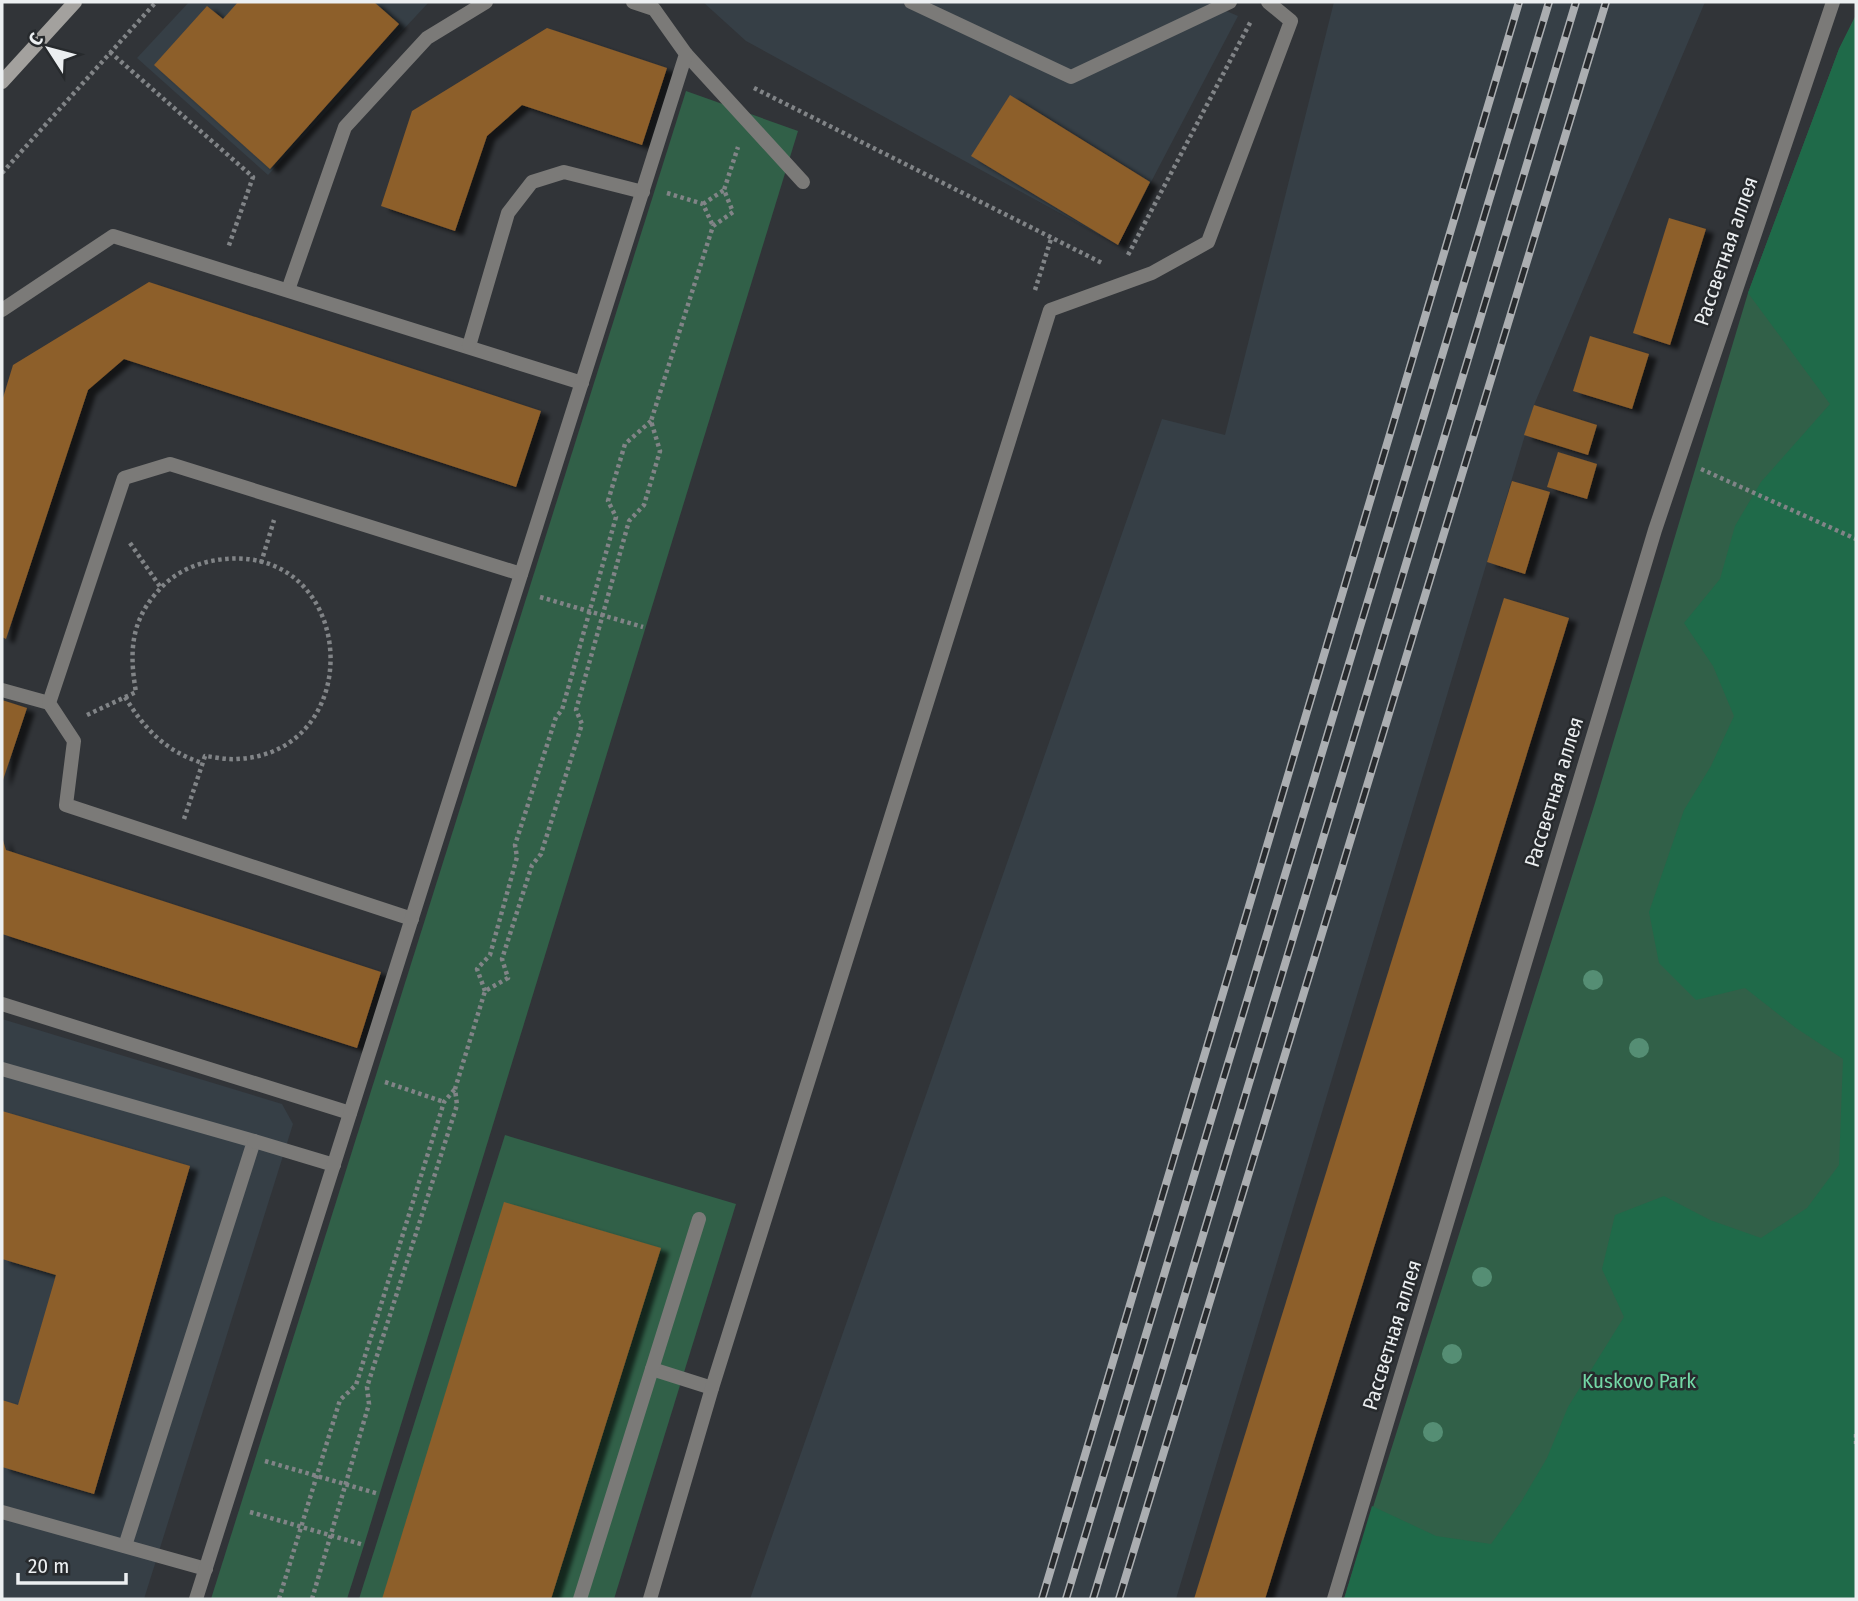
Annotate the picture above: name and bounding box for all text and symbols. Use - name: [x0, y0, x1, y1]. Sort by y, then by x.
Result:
- north arrow: [14, 14, 84, 84]
- text: С: [23, 28, 48, 50]
- street label: Рассветная аллея: [1688, 173, 1764, 329]
- street label: Рассветная аллея: [1519, 714, 1589, 870]
- street label: Рассветная аллея: [1357, 1257, 1427, 1413]
- park label: Kuskovo Park: [1582, 1368, 1696, 1394]
- scale bar: [18, 1542, 126, 1586]
- text: 20 m: [28, 1553, 69, 1579]

